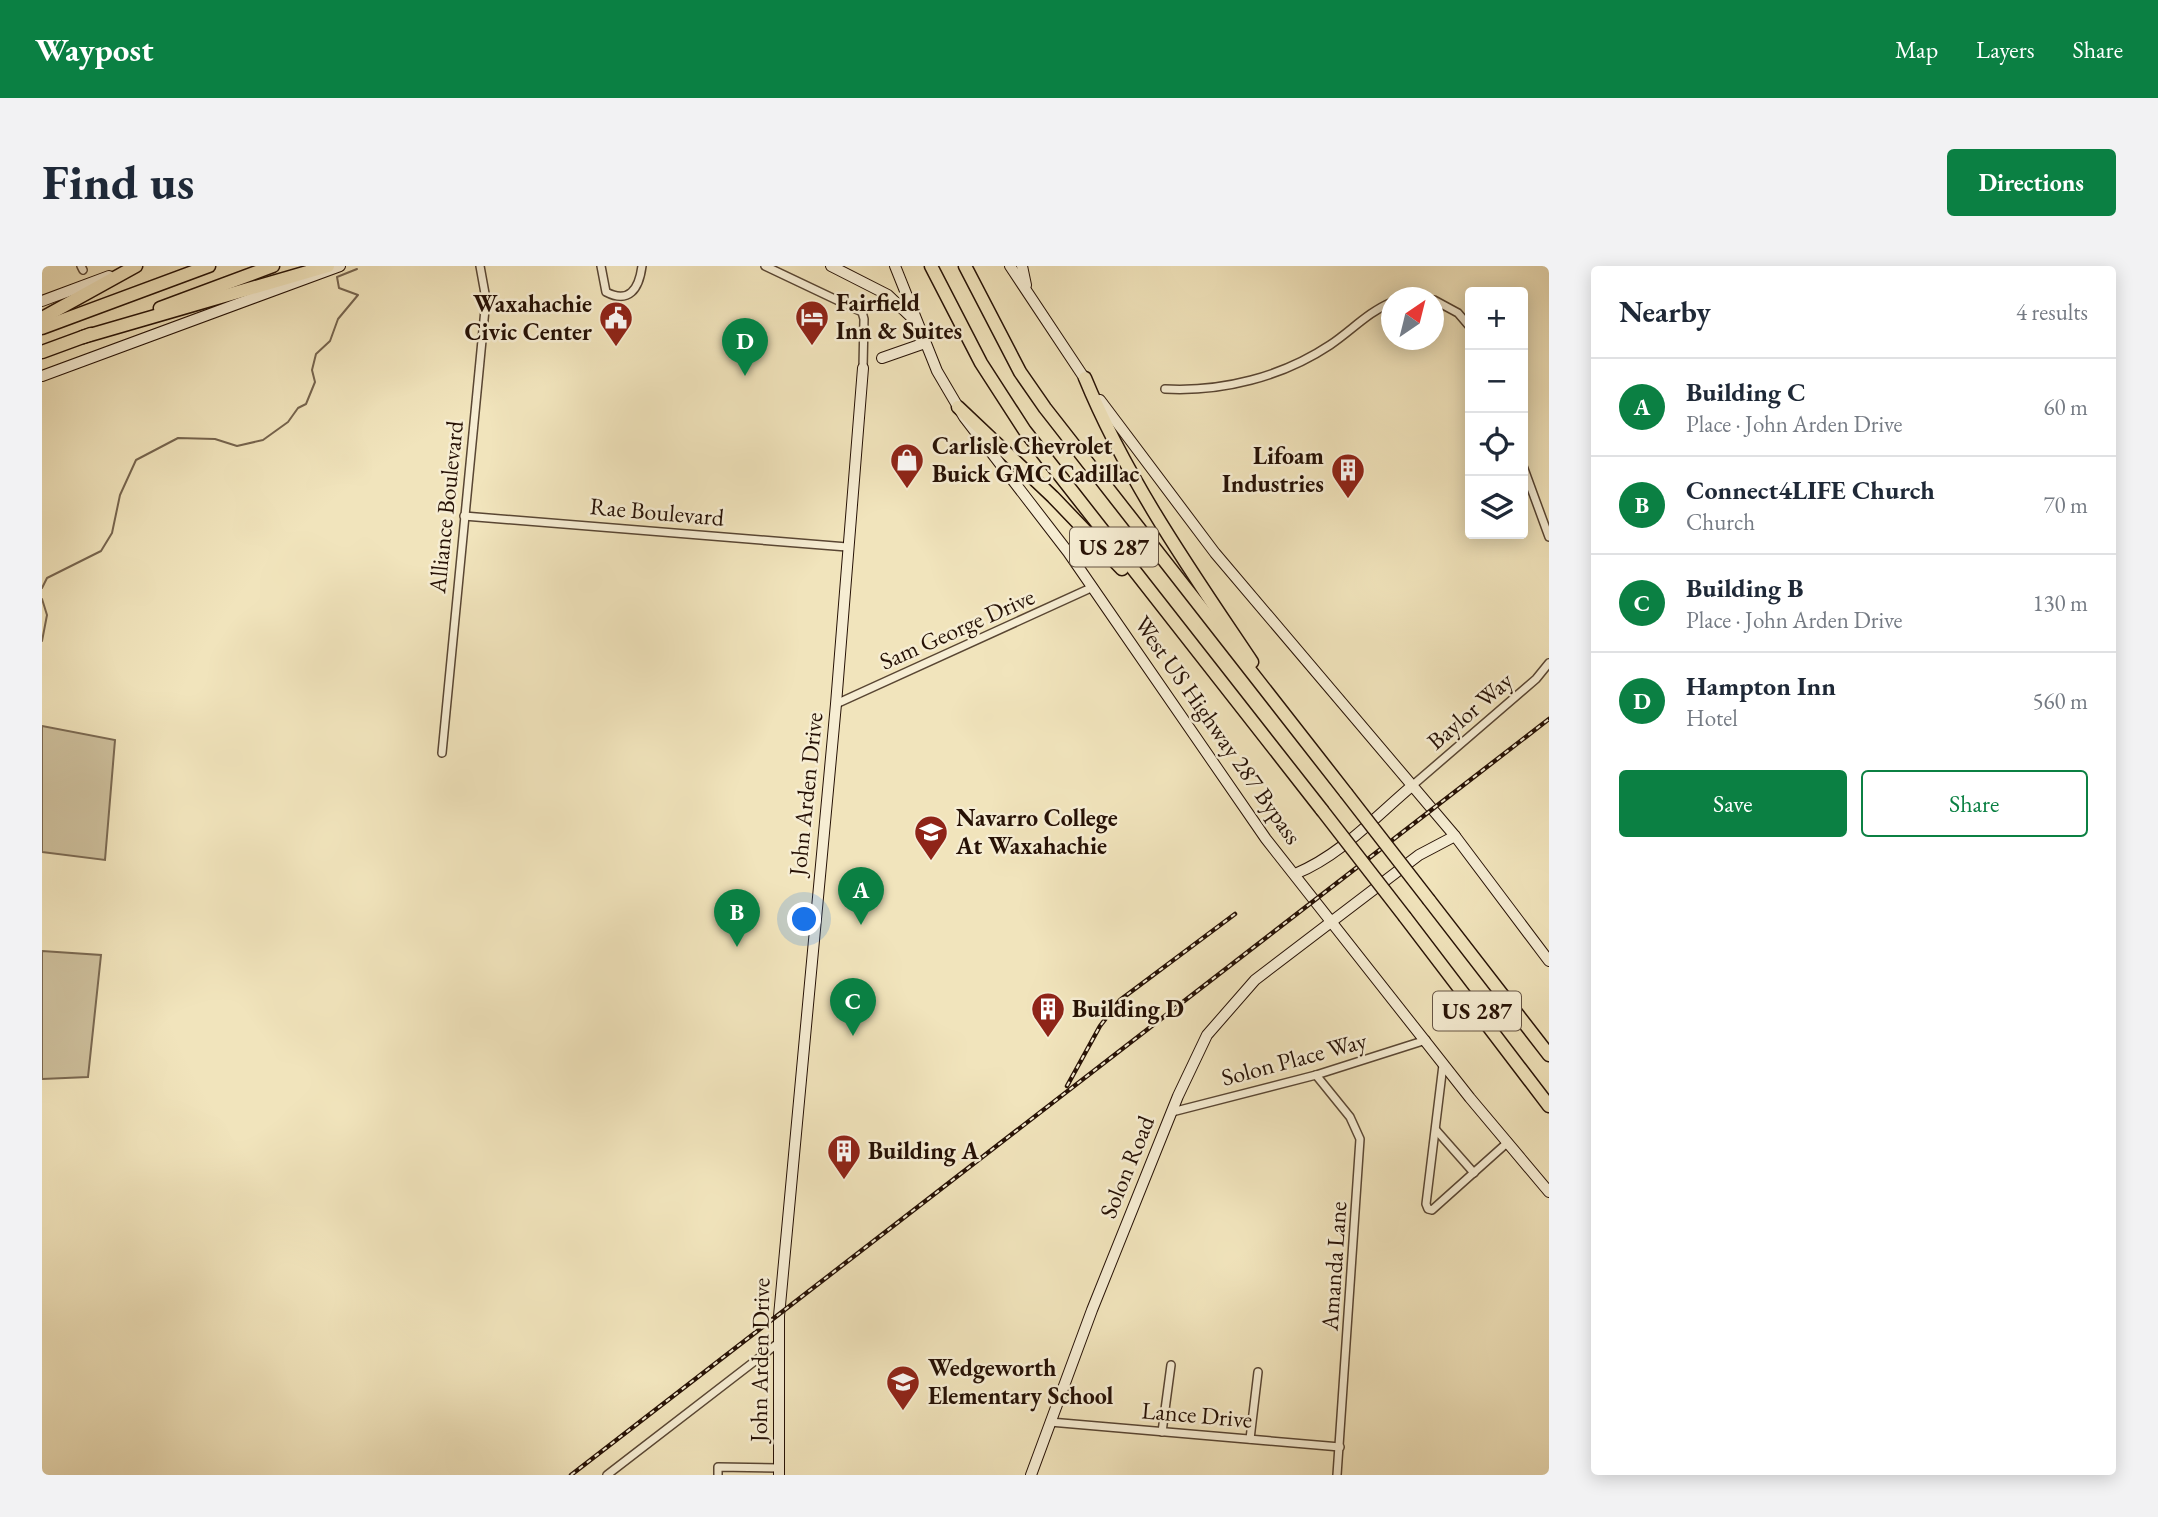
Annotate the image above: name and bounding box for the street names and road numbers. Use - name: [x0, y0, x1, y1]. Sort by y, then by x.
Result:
- street label: Alliance Boulevard: [421, 418, 470, 596]
- street label: Rae Boulevard: [589, 490, 726, 533]
- road number: US 287: [1070, 528, 1158, 566]
- street label: Sam George Drive: [874, 581, 1039, 677]
- street label: West US Highway 287 Bypass: [1128, 609, 1309, 850]
- street label: Baylor Way: [1420, 665, 1519, 756]
- street label: John Arden Drive: [781, 711, 830, 879]
- road number: US 287: [1433, 992, 1521, 1030]
- street label: Solon Place Way: [1218, 1024, 1370, 1093]
- street label: Solon Road: [1092, 1110, 1161, 1223]
- street label: Amanda Lane: [1313, 1200, 1353, 1333]
- street label: John Arden Drive: [743, 1278, 776, 1444]
- street label: Lance Drive: [1140, 1394, 1254, 1435]

